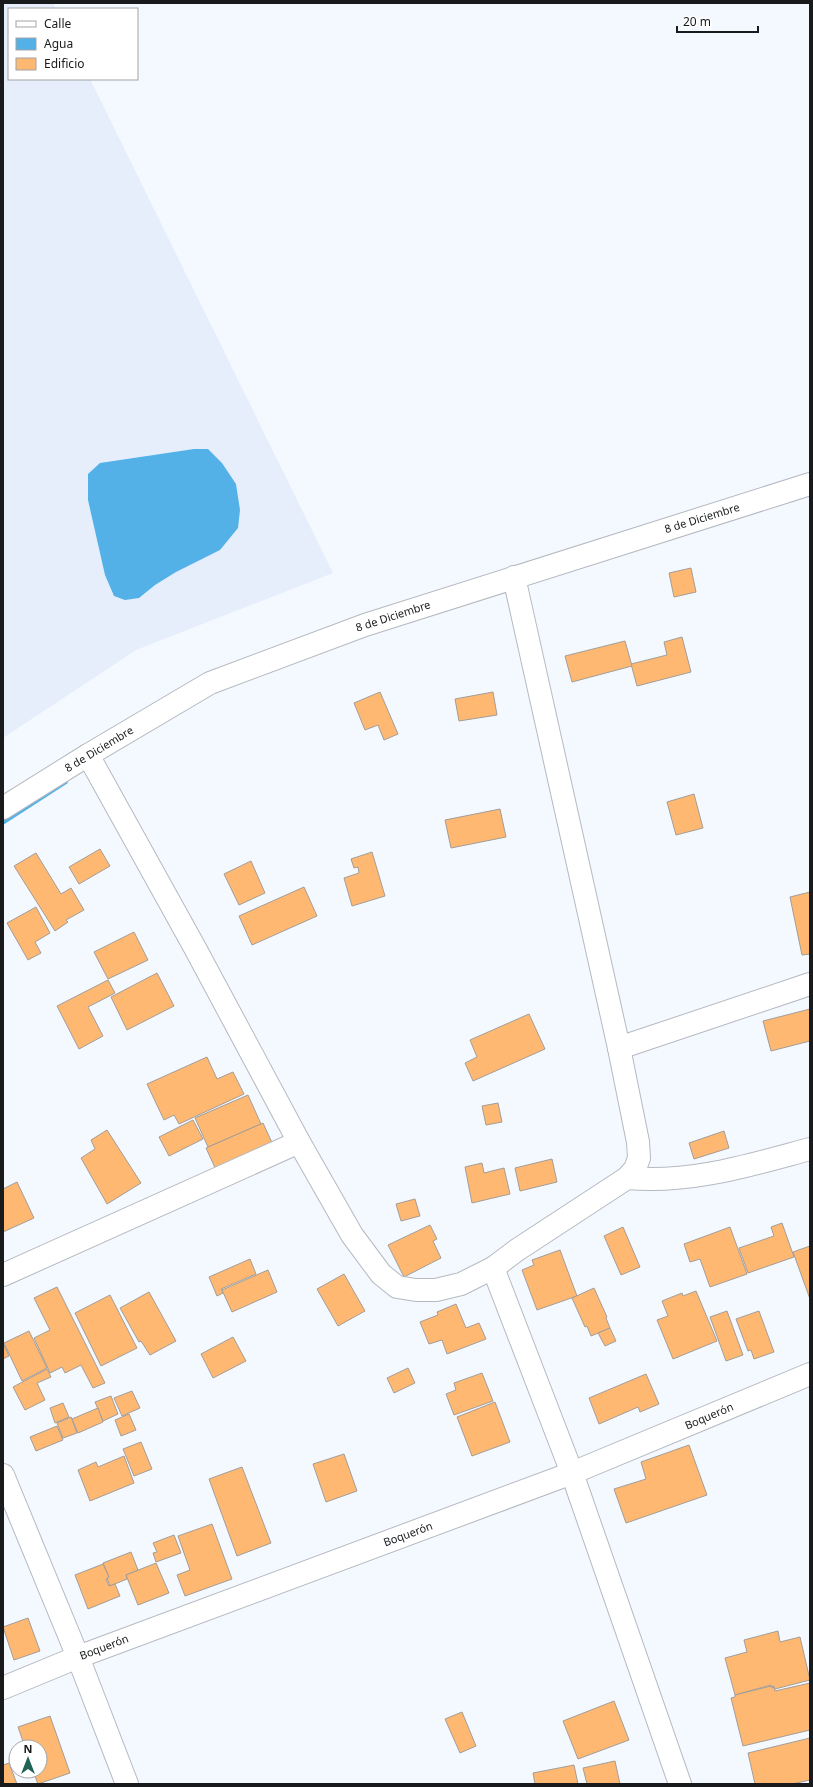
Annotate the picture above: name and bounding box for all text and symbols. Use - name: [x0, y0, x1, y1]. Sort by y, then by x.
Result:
- legend: [8, 8, 138, 80]
- scale bar: [677, 8, 758, 34]
- text: 20 m: [683, 13, 711, 30]
- text: Calle: [44, 15, 72, 32]
- text: Agua: [44, 35, 73, 52]
- text: Edificio: [44, 55, 85, 72]
- street label: 8 de Diciembre: [662, 499, 741, 536]
- street label: 8 de Diciembre: [354, 596, 432, 635]
- street label: 8 de Diciembre: [62, 722, 136, 775]
- street label: Boquerón: [682, 1399, 735, 1432]
- street label: Boquerón: [381, 1518, 435, 1549]
- street label: Boquerón: [77, 1630, 130, 1663]
- north arrow: [8, 1739, 48, 1779]
- text: N: [24, 1741, 32, 1756]

